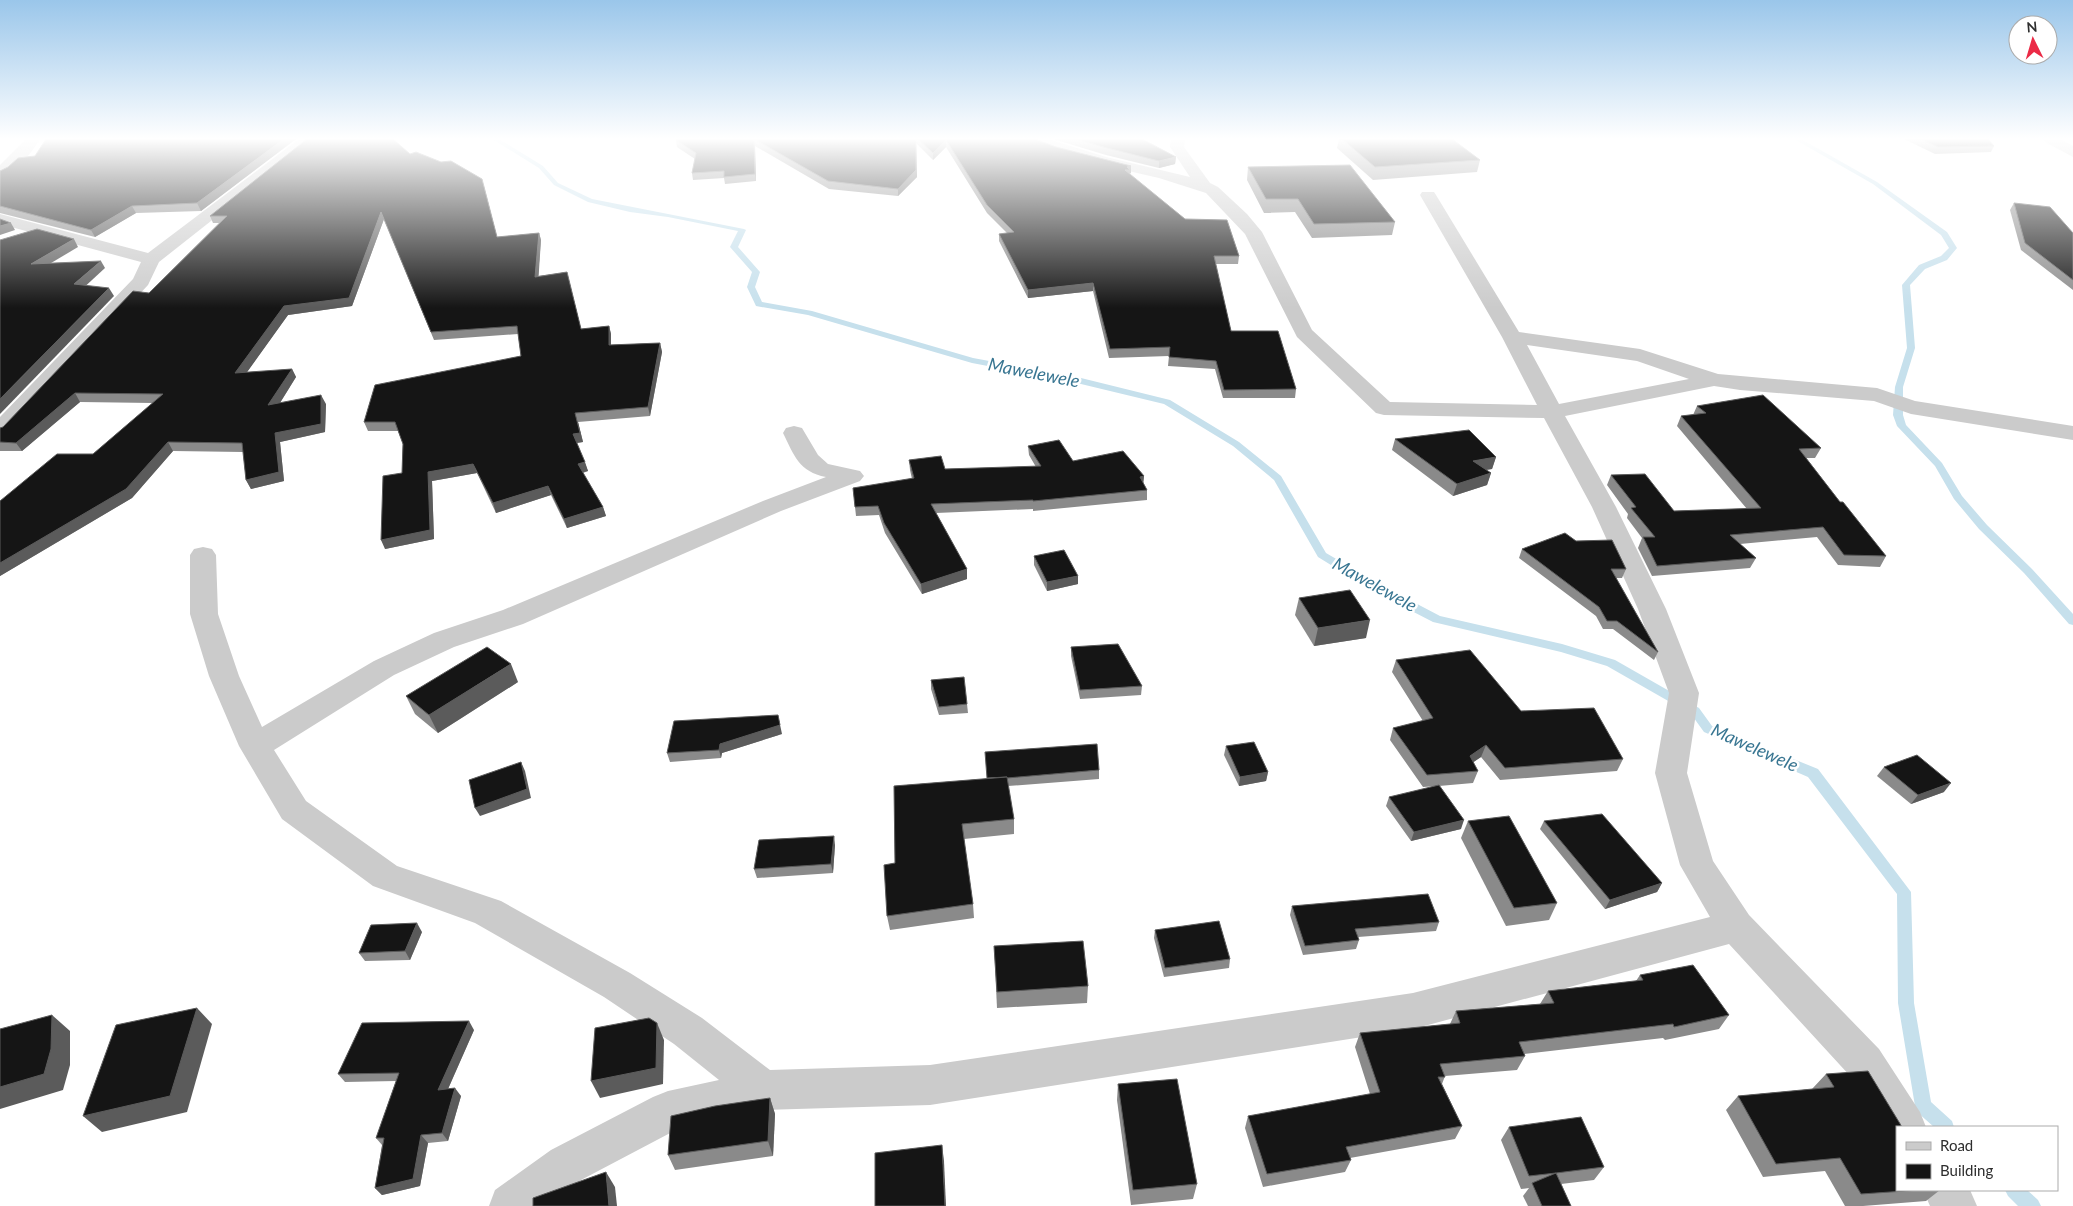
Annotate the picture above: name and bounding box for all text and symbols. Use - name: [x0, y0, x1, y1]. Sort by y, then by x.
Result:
- north arrow: [2008, 15, 2058, 65]
- text: N: [2026, 18, 2038, 35]
- water label: Mawelewele: [986, 352, 1082, 392]
- water label: Mawelewele: [1329, 552, 1421, 616]
- water label: Mawelewele: [1708, 718, 1802, 776]
- legend: [1896, 1126, 2058, 1191]
- text: Road: [1940, 1136, 1973, 1154]
- text: Building: [1940, 1161, 1993, 1179]

